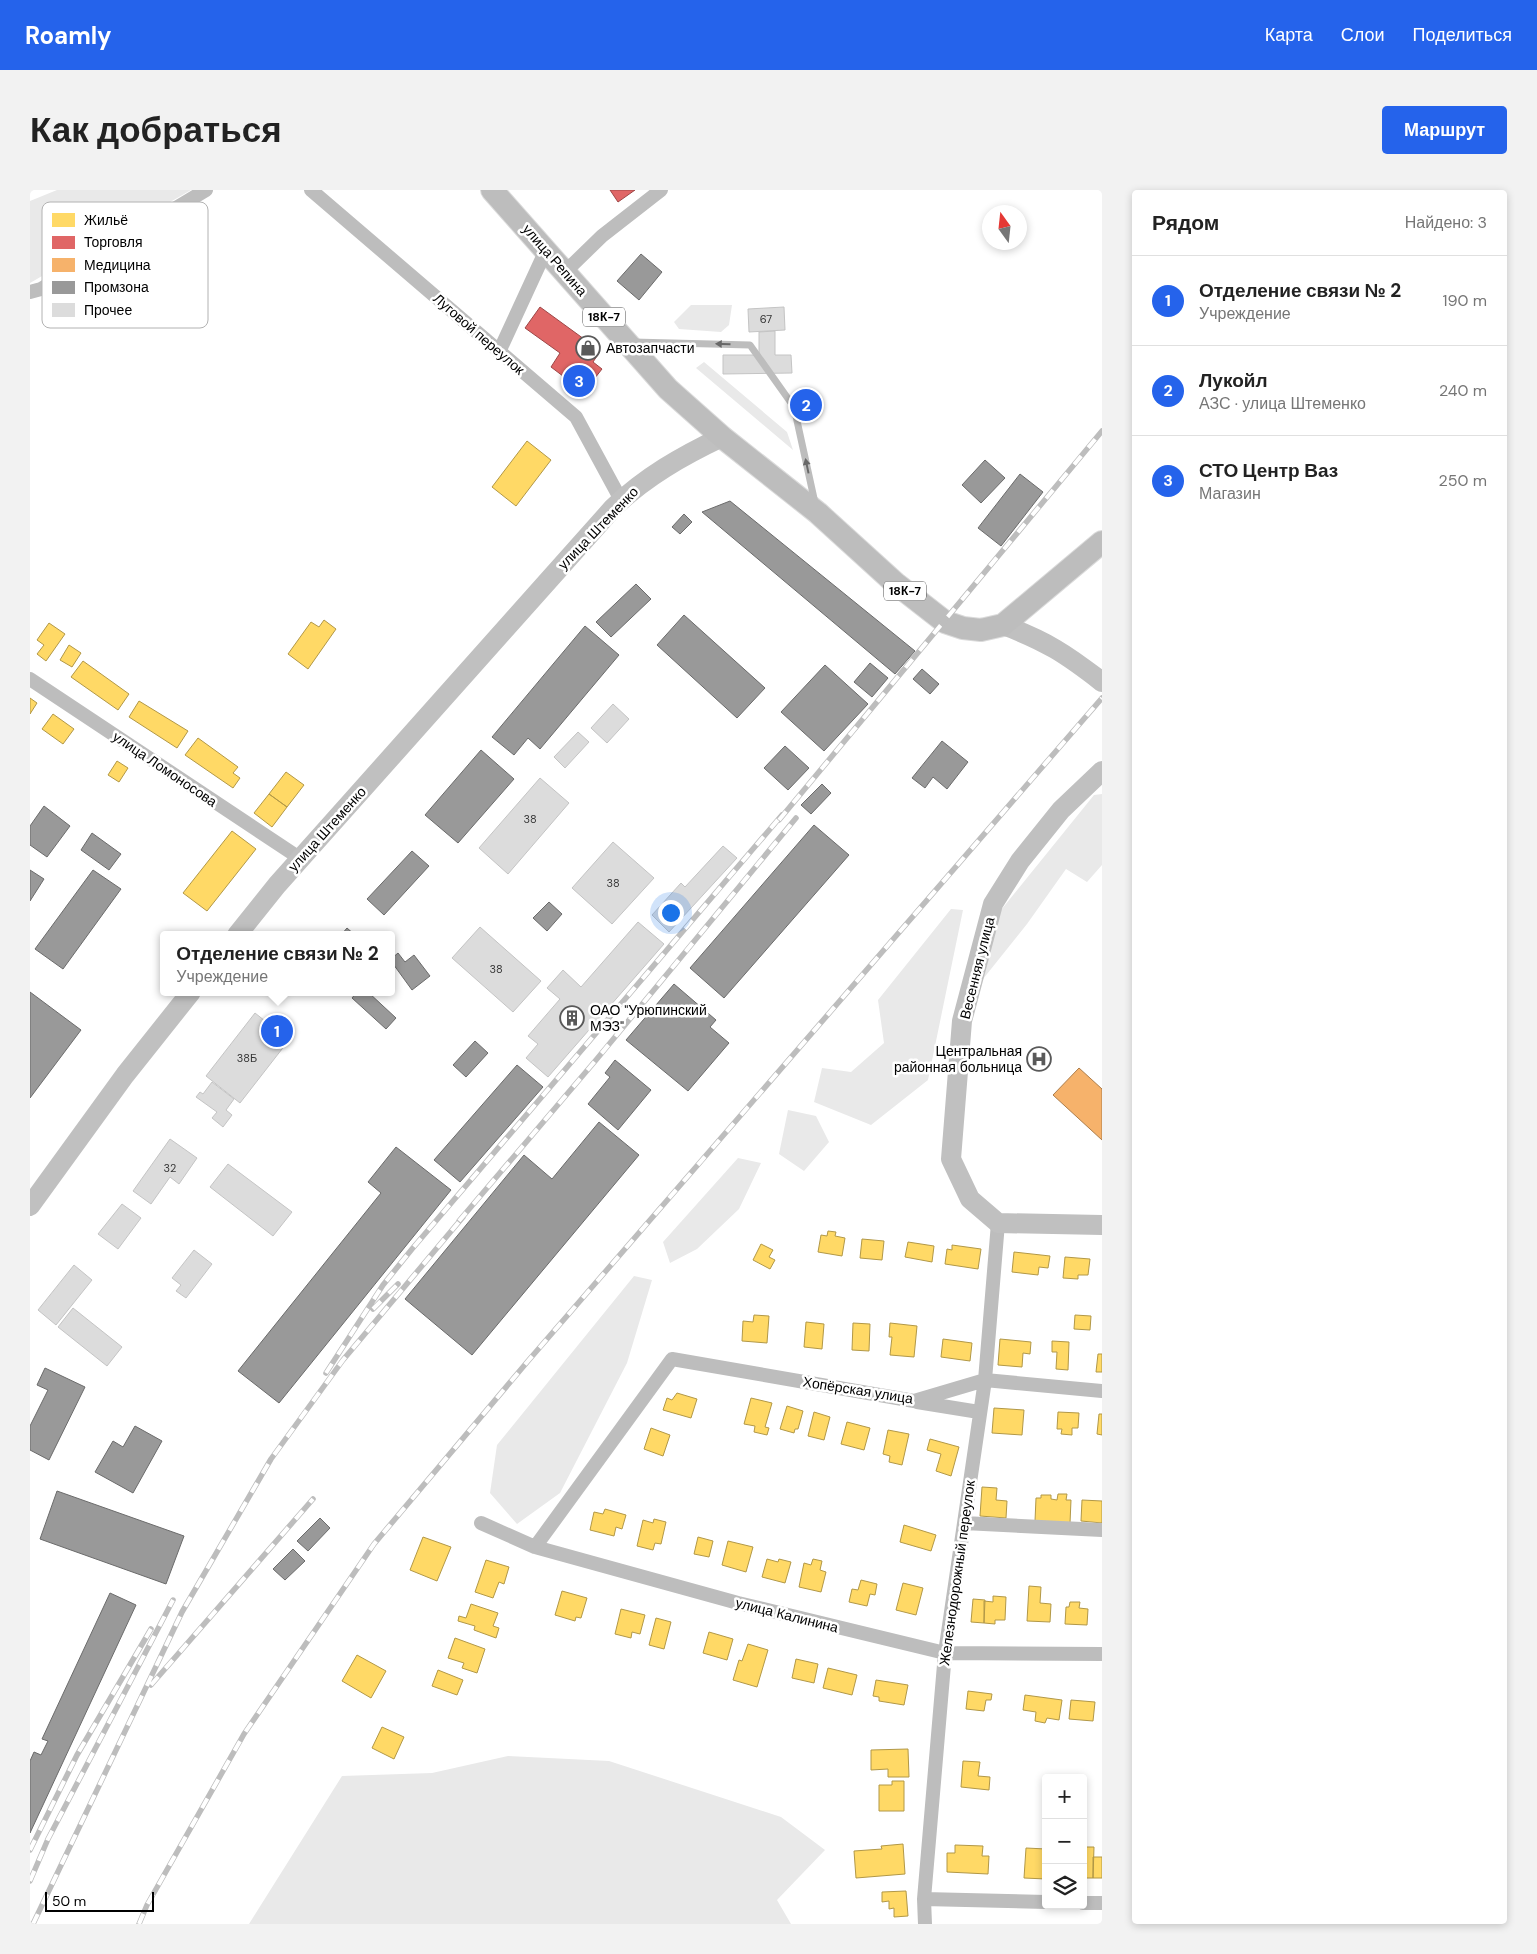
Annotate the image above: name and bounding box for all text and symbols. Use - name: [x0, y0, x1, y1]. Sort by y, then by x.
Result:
- text: Roamly: [25, 20, 112, 51]
- text: Карта: [1265, 23, 1313, 47]
- text: Слои: [1341, 23, 1385, 47]
- text: Поделиться: [1413, 23, 1512, 47]
- button: Маршрут: [1382, 106, 1507, 154]
- text: Как добраться: [30, 107, 282, 153]
- legend: [42, 202, 208, 328]
- north arrow: [982, 205, 1027, 250]
- text: Рядом: [1152, 209, 1219, 237]
- text: Жильё: [84, 211, 128, 229]
- text: Найдено: 3: [1405, 212, 1487, 233]
- street label: улица Репина: [519, 220, 591, 300]
- text: Торговля: [84, 233, 142, 251]
- text: Медицина: [84, 256, 151, 274]
- text: Промзона: [84, 278, 149, 296]
- text: Отделение связи № 2: [1199, 278, 1401, 303]
- street label: Луговой переулок: [430, 289, 529, 379]
- text: 1: [1165, 290, 1171, 311]
- text: 190 m: [1443, 290, 1487, 311]
- text: Прочее: [84, 301, 132, 319]
- text: Учреждение: [1199, 303, 1291, 324]
- road number: 18К-7: [583, 308, 625, 326]
- house number: 67: [760, 312, 772, 326]
- shop icon: Автозапчасти: [575, 335, 601, 361]
- place label: Автозапчасти: [606, 339, 694, 357]
- one-way arrow: [715, 340, 731, 348]
- pin: 3: [563, 362, 595, 400]
- text: Лукойл: [1199, 368, 1268, 393]
- text: 2: [1163, 380, 1173, 401]
- text: 240 m: [1439, 380, 1487, 401]
- pin: 2: [790, 386, 822, 424]
- text: АЗС · улица Штеменко: [1199, 393, 1366, 414]
- one-way arrow: [803, 458, 811, 473]
- text: СТО Центр Ваз: [1199, 458, 1338, 483]
- text: 3: [1163, 470, 1173, 491]
- text: 250 m: [1439, 470, 1487, 491]
- street label: улица Штеменко: [554, 483, 642, 573]
- text: Магазин: [1199, 483, 1261, 504]
- road number: 18К-7: [884, 582, 926, 601]
- street label: улица Ломоносова: [109, 727, 221, 811]
- street label: улица Штеменко: [284, 783, 370, 875]
- house number: 38: [523, 812, 537, 826]
- house number: 38: [606, 876, 620, 890]
- your location: [658, 900, 684, 926]
- street label: Весенняя улица: [956, 915, 998, 1021]
- popup: [160, 931, 395, 996]
- text: Отделение связи № 2: [176, 941, 379, 966]
- house number: 38: [489, 962, 503, 976]
- text: Учреждение: [176, 966, 268, 987]
- place label: ОАО "Урюпинский МЭЗ": [590, 1001, 707, 1035]
- building icon: ОАО "Урюпинский МЭЗ": [559, 1005, 585, 1031]
- pin: 1: [261, 1012, 293, 1050]
- place label: Центральная районная больница: [894, 1042, 1022, 1076]
- hospital icon: Центральная районная больница: [1026, 1046, 1052, 1072]
- house number: 38Б: [237, 1051, 257, 1065]
- house number: 32: [164, 1161, 176, 1175]
- street label: Хопёрская улица: [802, 1372, 914, 1408]
- street label: Железнодорожный переулок: [935, 1478, 979, 1667]
- street label: улица Калинина: [734, 1594, 840, 1637]
- map controls: [1042, 1774, 1087, 1909]
- button: +: [1042, 1774, 1087, 1819]
- button: −: [1042, 1819, 1087, 1864]
- button: layers: [1042, 1864, 1087, 1909]
- scale bar: [45, 1889, 154, 1912]
- text: 50 m: [52, 1892, 86, 1910]

